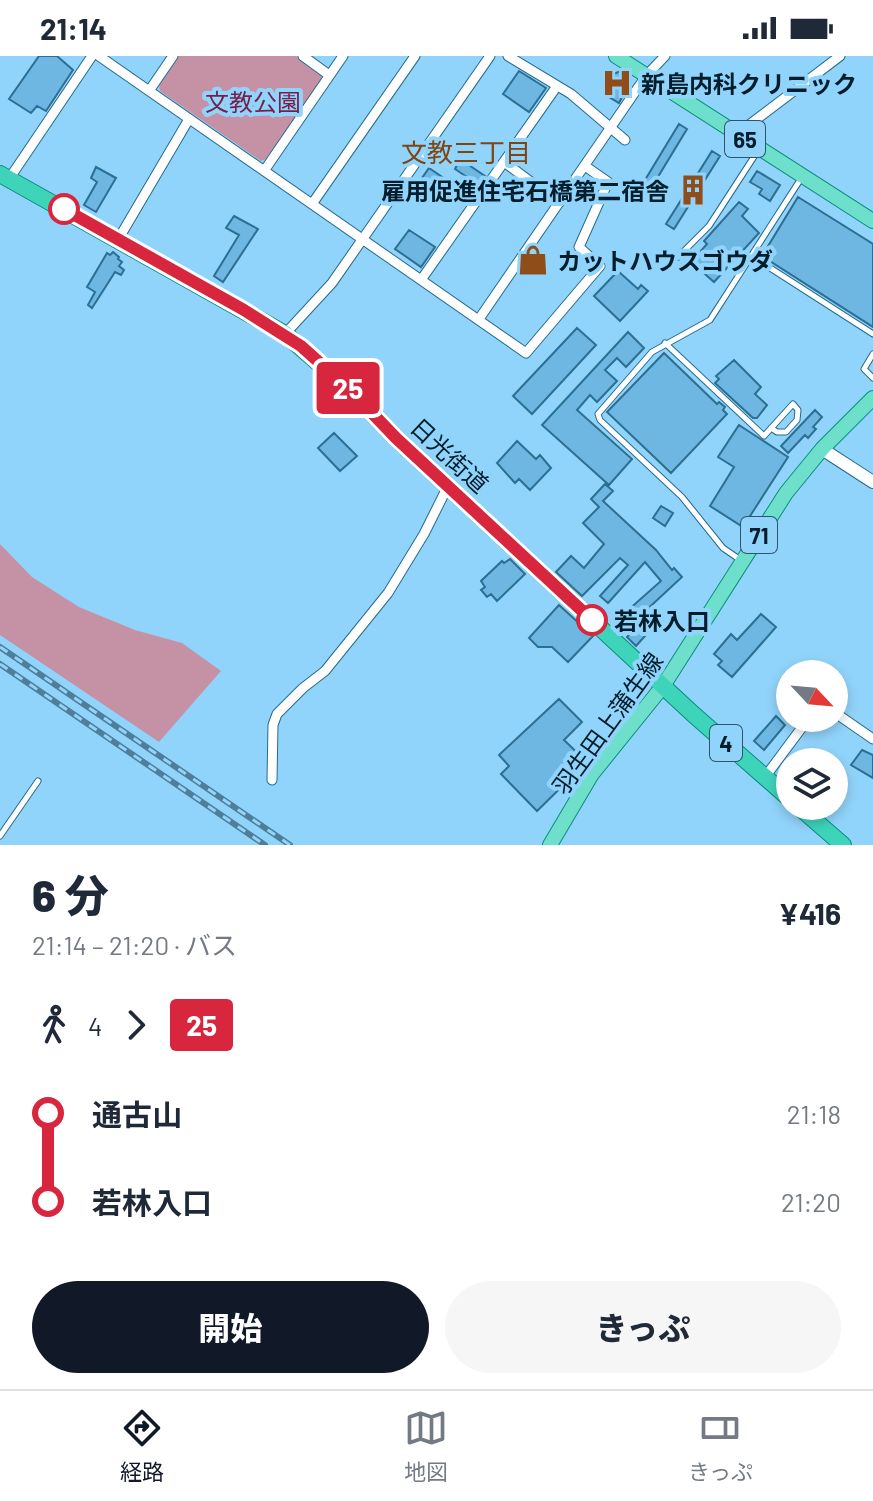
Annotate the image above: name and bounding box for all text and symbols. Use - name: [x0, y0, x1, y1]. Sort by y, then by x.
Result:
- text: 21:14: [40, 10, 107, 46]
- hospital icon: 新島内科クリニック: [600, 66, 634, 100]
- place label: 新島内科クリニック: [641, 69, 857, 98]
- park label: 文教公園: [205, 87, 301, 116]
- road number: 65: [725, 121, 765, 157]
- district label: 文教三丁目: [401, 136, 531, 167]
- building icon: 雇用促進住宅石橋第二宿舎: [676, 173, 710, 207]
- place label: 雇用促進住宅石橋第二宿舎: [381, 176, 669, 205]
- unlabelled marker: [49, 194, 79, 224]
- shop icon: カットハウスゴウダ: [516, 243, 550, 277]
- place label: カットハウスゴウダ: [557, 246, 773, 275]
- line badge: 25: [312, 362, 384, 414]
- text: 25: [333, 371, 363, 405]
- street label: 日光街道: [405, 412, 495, 498]
- road number: 71: [741, 517, 777, 553]
- marker: 若林入口: [577, 605, 607, 635]
- place label: 若林入口: [614, 606, 710, 635]
- street label: 羽生田上蒲生線: [546, 647, 668, 799]
- north arrow: [776, 660, 848, 732]
- map controls: [776, 660, 848, 820]
- road number: 4: [710, 725, 742, 761]
- button: layers: [776, 748, 848, 820]
- text: 6 分: [32, 868, 109, 921]
- text: ¥416: [778, 895, 841, 931]
- text: 21:14 – 21:20 · バス: [32, 929, 237, 960]
- icon: walk: [32, 1003, 76, 1047]
- icon: forward: [114, 1003, 158, 1047]
- text: 25: [186, 1008, 217, 1042]
- text: 4: [88, 1010, 102, 1041]
- text: 通古山: [92, 1096, 182, 1132]
- text: 21:18: [787, 1098, 841, 1129]
- text: 若林入口: [92, 1184, 212, 1220]
- text: 21:20: [781, 1186, 841, 1217]
- button: 開始: [32, 1281, 429, 1373]
- button: きっぷ: [445, 1281, 841, 1373]
- tab: 経路: [120, 1406, 164, 1486]
- tab: 地図: [404, 1406, 448, 1486]
- tab: きっぷ: [688, 1406, 753, 1486]

